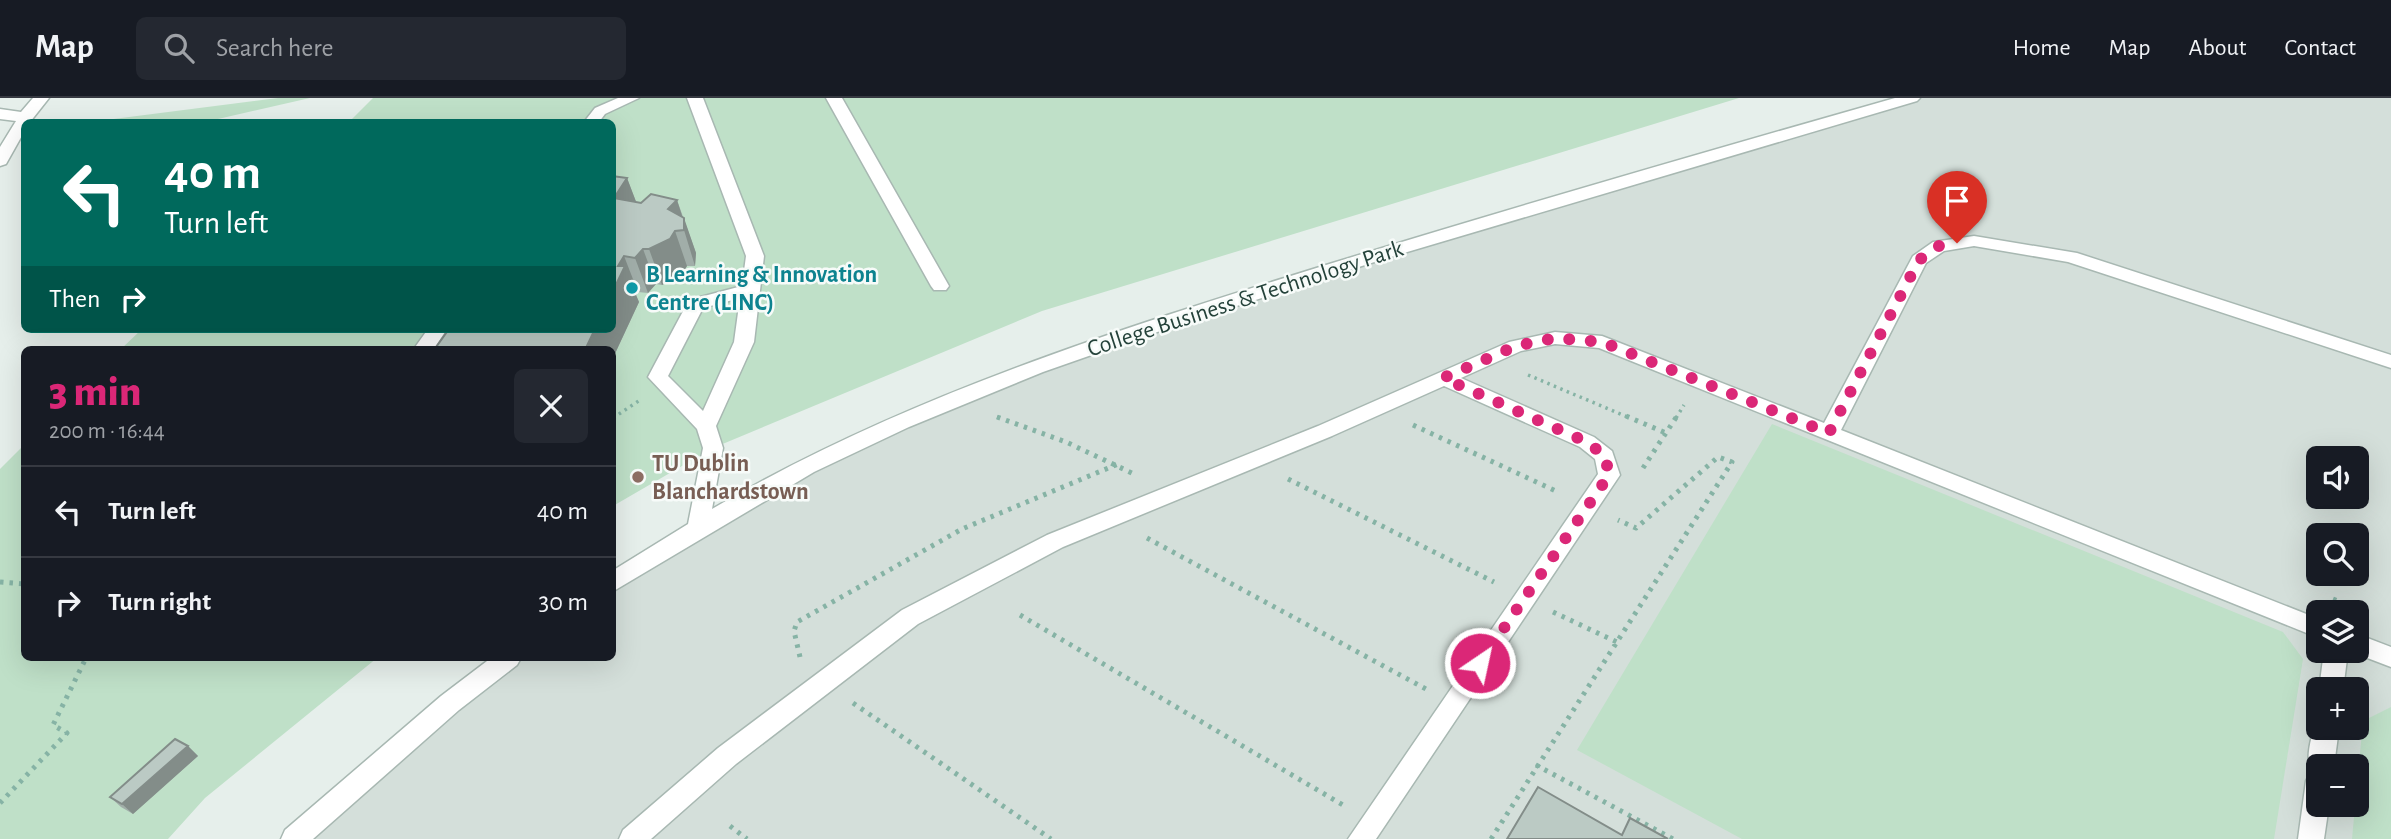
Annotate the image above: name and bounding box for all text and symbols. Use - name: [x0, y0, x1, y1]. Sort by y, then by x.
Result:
- search box: [136, 17, 626, 80]
- icon: search: [160, 29, 198, 67]
- text: Map: [35, 31, 94, 64]
- text: Search here: [216, 35, 334, 61]
- text: Home: [2013, 36, 2071, 60]
- text: Map: [2109, 36, 2151, 60]
- text: About: [2189, 36, 2246, 60]
- text: Contact: [2284, 36, 2356, 60]
- icon: left: [49, 147, 140, 238]
- text: 40 m: [164, 149, 261, 198]
- pin: [1927, 171, 1987, 243]
- icon: arrive: [1938, 182, 1976, 220]
- text: Turn left: [164, 207, 268, 239]
- street label: College Business & Technology Park: [1084, 236, 1406, 361]
- place label: B Learning & Innovation Centre (LINC): [646, 263, 877, 315]
- icon: right: [114, 280, 152, 318]
- marker: B Learning & Innovation Centre (LINC): [624, 280, 640, 296]
- text: Then: [49, 286, 100, 312]
- button: close: [514, 369, 588, 443]
- text: 3 min: [49, 371, 141, 413]
- text: 200 m · 16:44: [49, 420, 165, 443]
- map controls: [2306, 446, 2369, 817]
- button: sound: [2306, 446, 2369, 509]
- place label: TU Dublin Blanchardstown: [652, 452, 809, 504]
- marker: TU Dublin Blanchardstown: [630, 469, 646, 485]
- icon: left: [49, 493, 87, 531]
- text: Turn left: [108, 498, 196, 524]
- text: 40 m: [537, 498, 588, 524]
- button: search: [2306, 523, 2369, 586]
- icon: right: [49, 584, 87, 622]
- text: Turn right: [108, 589, 211, 615]
- text: 30 m: [538, 589, 588, 615]
- button: layers: [2306, 600, 2369, 663]
- position arrow: [1443, 626, 1517, 700]
- button: +: [2306, 677, 2369, 740]
- button: −: [2306, 754, 2369, 817]

